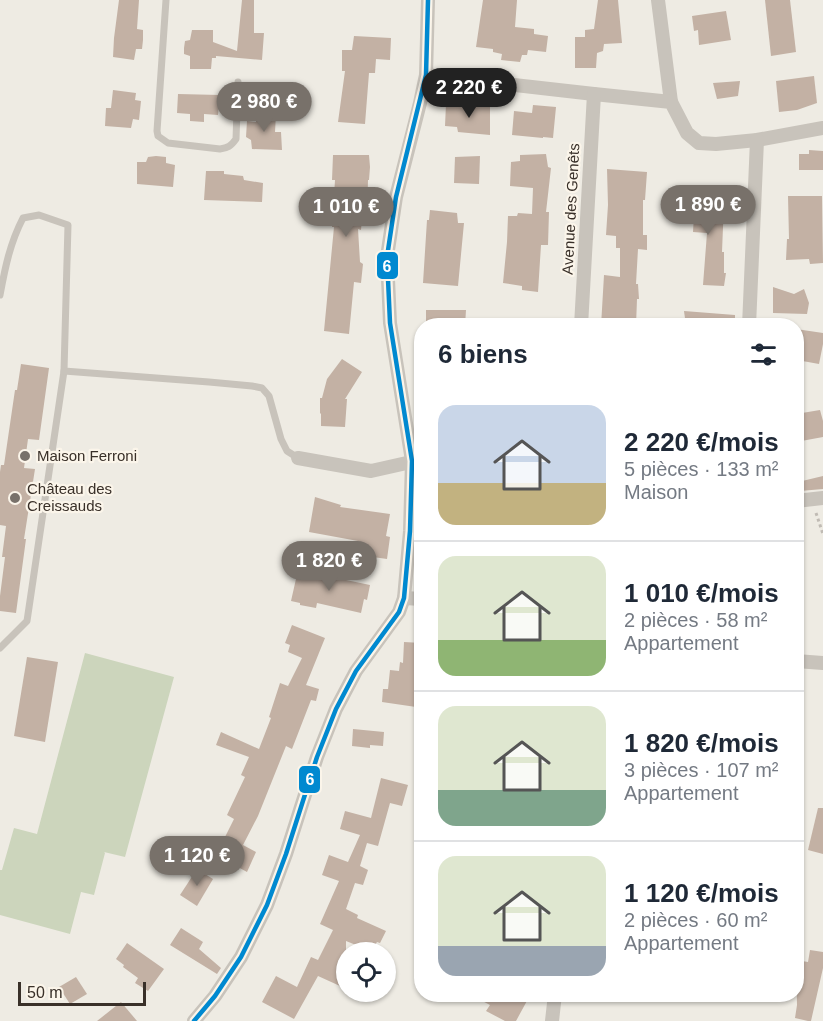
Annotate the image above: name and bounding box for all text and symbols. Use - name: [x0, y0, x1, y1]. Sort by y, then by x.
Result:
- pin: 2 220 €: [414, 68, 524, 119]
- text: 2 220 €: [436, 76, 502, 98]
- pin: 2 980 €: [209, 82, 319, 133]
- text: 2 980 €: [231, 90, 297, 112]
- street label: Avenue des Genêts: [559, 143, 582, 275]
- pin: 1 890 €: [653, 185, 763, 236]
- pin: 1 010 €: [291, 187, 401, 238]
- text: 1 890 €: [675, 193, 741, 215]
- text: 1 010 €: [313, 195, 379, 217]
- line badge: 6: [376, 251, 399, 280]
- text: 6: [383, 258, 392, 275]
- icon: filters: [747, 338, 780, 371]
- text: 6 biens: [438, 339, 528, 369]
- text: 2 220 €/mois: [624, 427, 779, 457]
- icon: home: [486, 429, 558, 501]
- place label: Maison Ferroni: [37, 447, 137, 464]
- marker: Maison Ferroni: [18, 449, 32, 463]
- text: 5 pièces · 133 m²: [624, 458, 779, 480]
- place label: Château des Creissauds: [27, 480, 112, 514]
- text: Maison: [624, 481, 688, 503]
- marker: Château des Creissauds: [8, 491, 22, 505]
- pin: 1 820 €: [274, 541, 384, 592]
- text: 1 820 €: [296, 549, 362, 571]
- text: 1 010 €/mois: [624, 578, 779, 608]
- icon: home: [486, 580, 558, 652]
- text: 2 pièces · 58 m²: [624, 609, 767, 631]
- text: Appartement: [624, 632, 739, 654]
- text: 1 820 €/mois: [624, 728, 779, 758]
- icon: home: [486, 730, 558, 802]
- text: 3 pièces · 107 m²: [624, 759, 779, 781]
- line badge: 6: [298, 765, 321, 794]
- text: 6: [306, 771, 315, 788]
- text: Appartement: [624, 782, 739, 804]
- pin: 1 120 €: [142, 836, 252, 887]
- text: 1 120 €: [164, 844, 230, 866]
- text: 1 120 €/mois: [624, 878, 779, 908]
- icon: home: [486, 880, 558, 952]
- text: 2 pièces · 60 m²: [624, 909, 767, 931]
- text: Appartement: [624, 932, 739, 954]
- map controls: [336, 942, 396, 1002]
- button: locate: [336, 942, 396, 1002]
- scale bar: [18, 979, 146, 1006]
- text: 50 m: [27, 984, 63, 1001]

